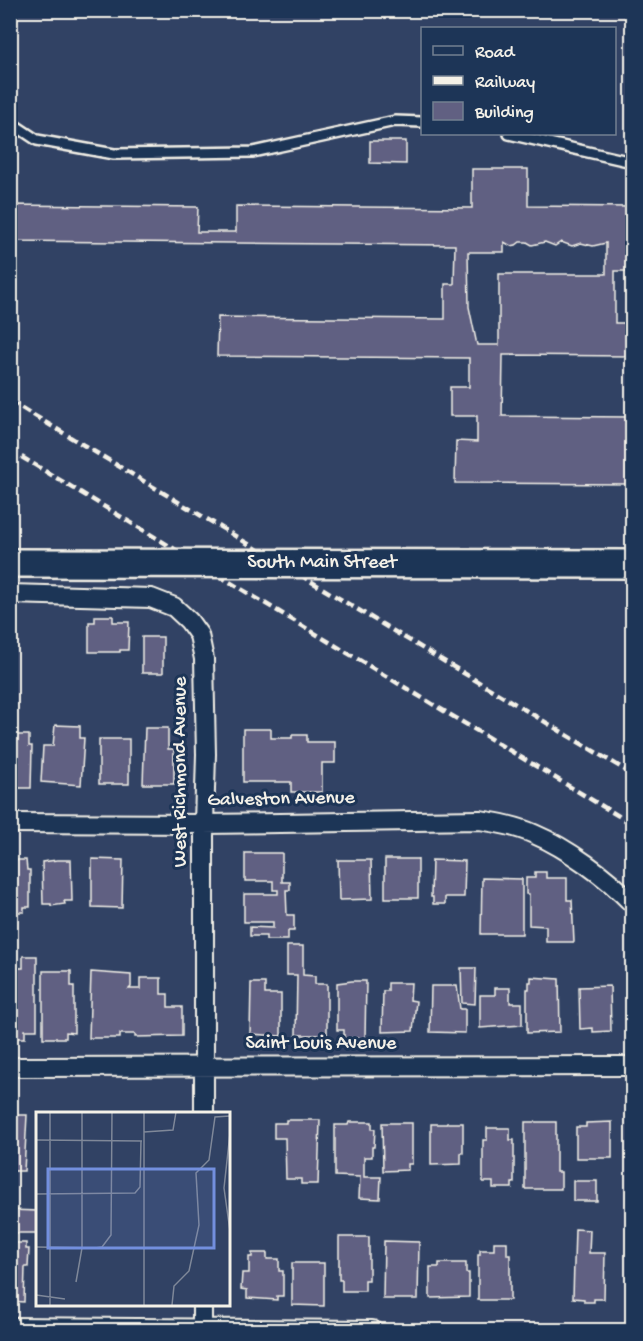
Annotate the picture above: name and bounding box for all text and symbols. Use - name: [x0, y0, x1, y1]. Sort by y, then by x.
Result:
- legend: [421, 27, 616, 135]
- text: Road: [475, 43, 516, 64]
- text: Railway: [475, 73, 535, 94]
- text: Building: [474, 103, 534, 124]
- street label: South Main Street: [247, 552, 399, 575]
- street label: West Richmond Avenue: [170, 676, 193, 867]
- street label: Galveston Avenue: [207, 787, 356, 813]
- street label: Saint Louis Avenue: [246, 1033, 397, 1056]
- inset map: [36, 1112, 230, 1305]

